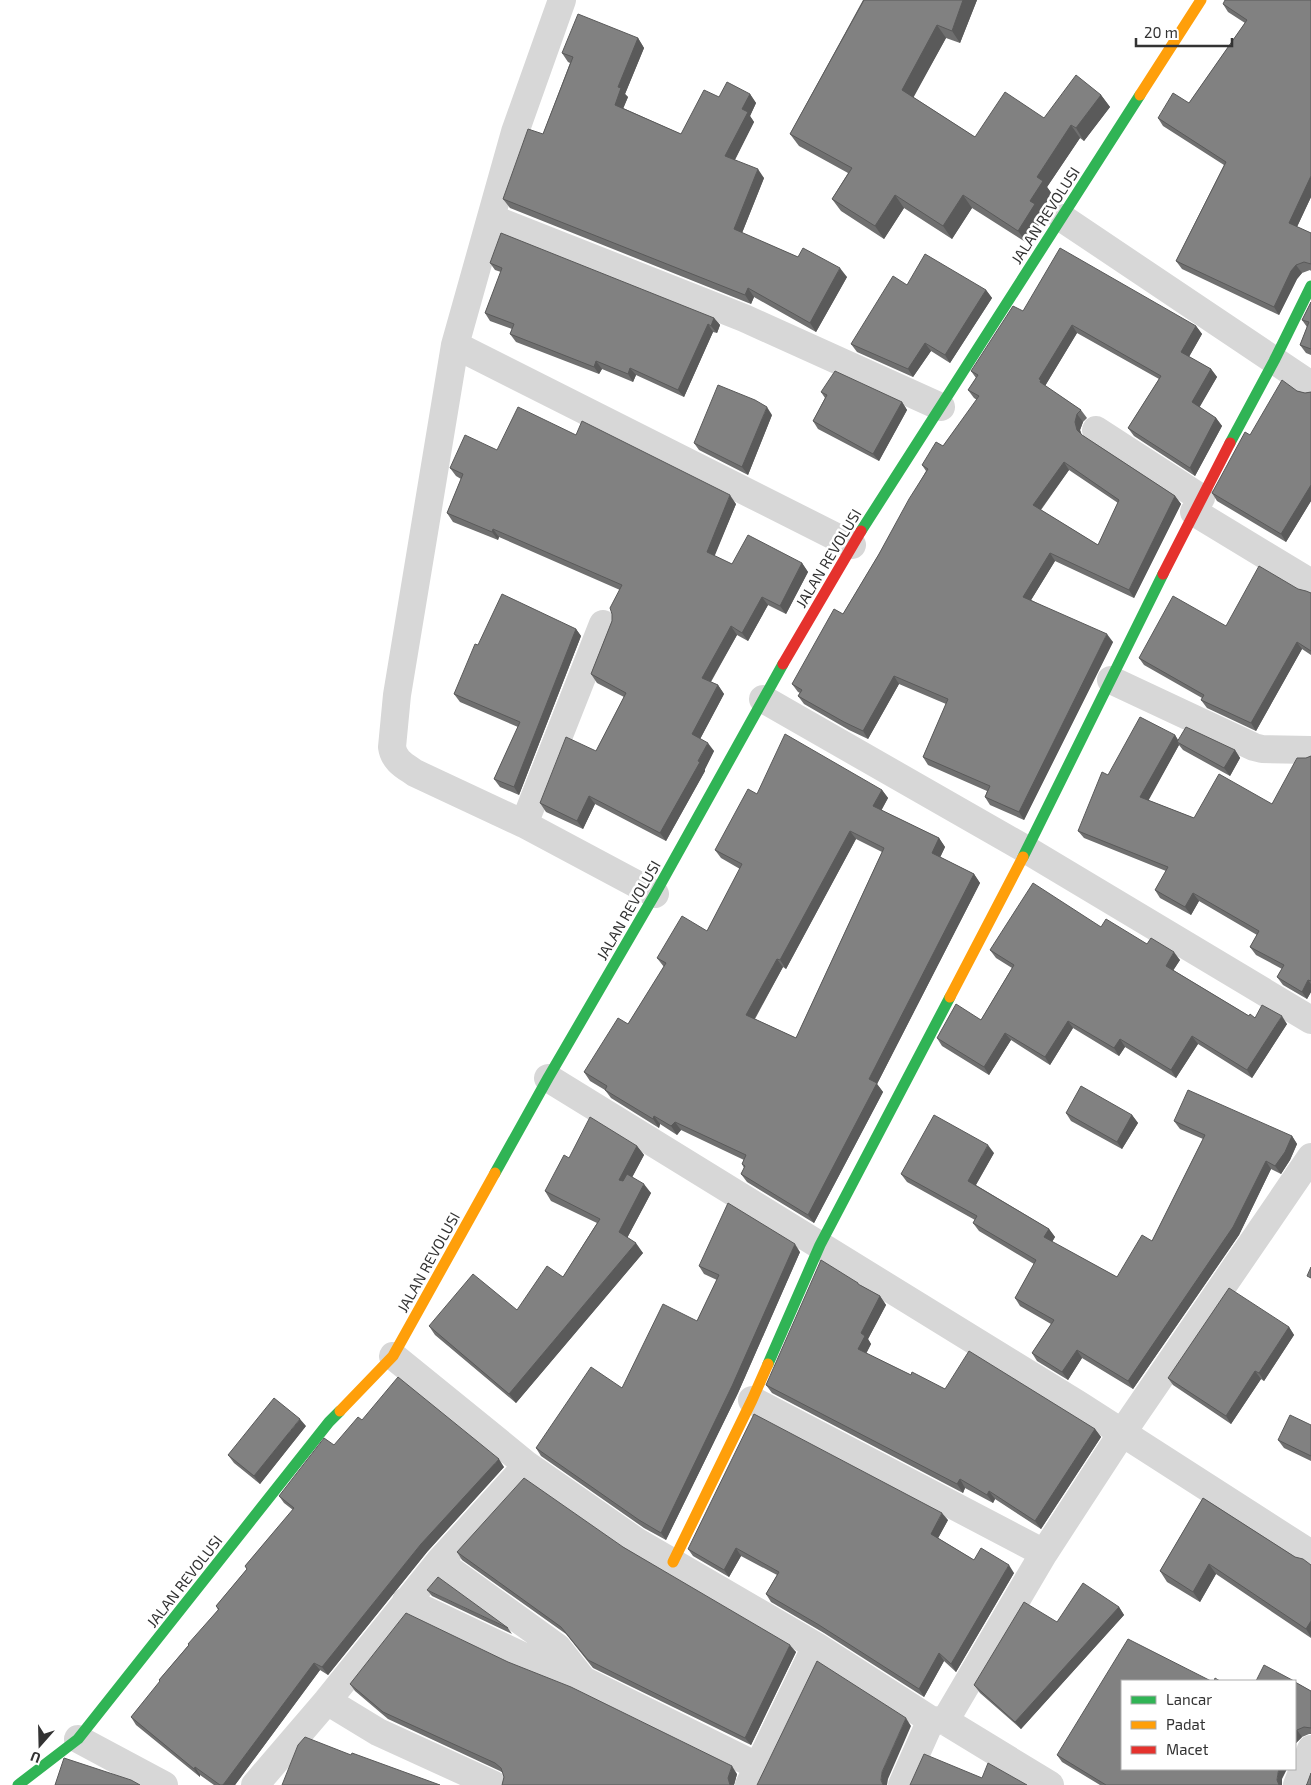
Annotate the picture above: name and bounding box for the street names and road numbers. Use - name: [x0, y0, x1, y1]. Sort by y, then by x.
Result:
- street label: JALAN REVOLUSI: [1007, 163, 1083, 267]
- street label: JALAN REVOLUSI: [791, 505, 865, 611]
- street label: JALAN REVOLUSI: [592, 857, 664, 963]
- street label: JALAN REVOLUSI: [393, 1209, 463, 1315]
- street label: JALAN REVOLUSI: [142, 1531, 226, 1631]

